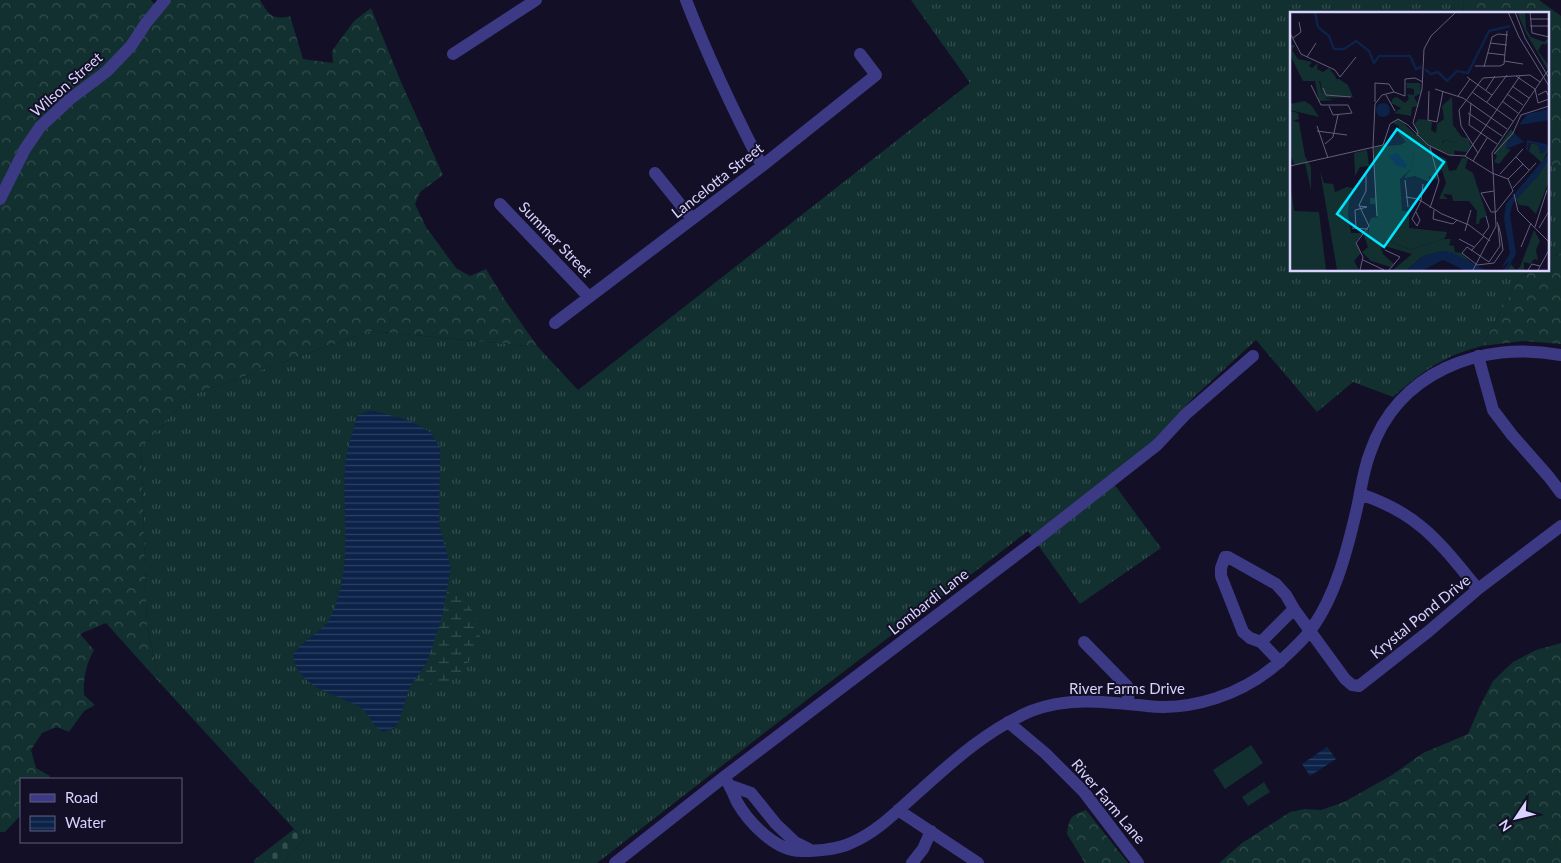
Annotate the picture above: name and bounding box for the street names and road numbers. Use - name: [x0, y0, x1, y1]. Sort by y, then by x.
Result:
- street label: Wilson Street: [26, 47, 106, 120]
- street label: Lancelotta Street: [668, 138, 767, 221]
- street label: Summer Street: [516, 198, 597, 281]
- street label: Lombardi Lane: [885, 564, 972, 638]
- street label: Krystal Pond Drive: [1366, 570, 1474, 662]
- street label: River Farms Drive: [1069, 679, 1185, 697]
- street label: River Farm Lane: [1068, 755, 1150, 847]

